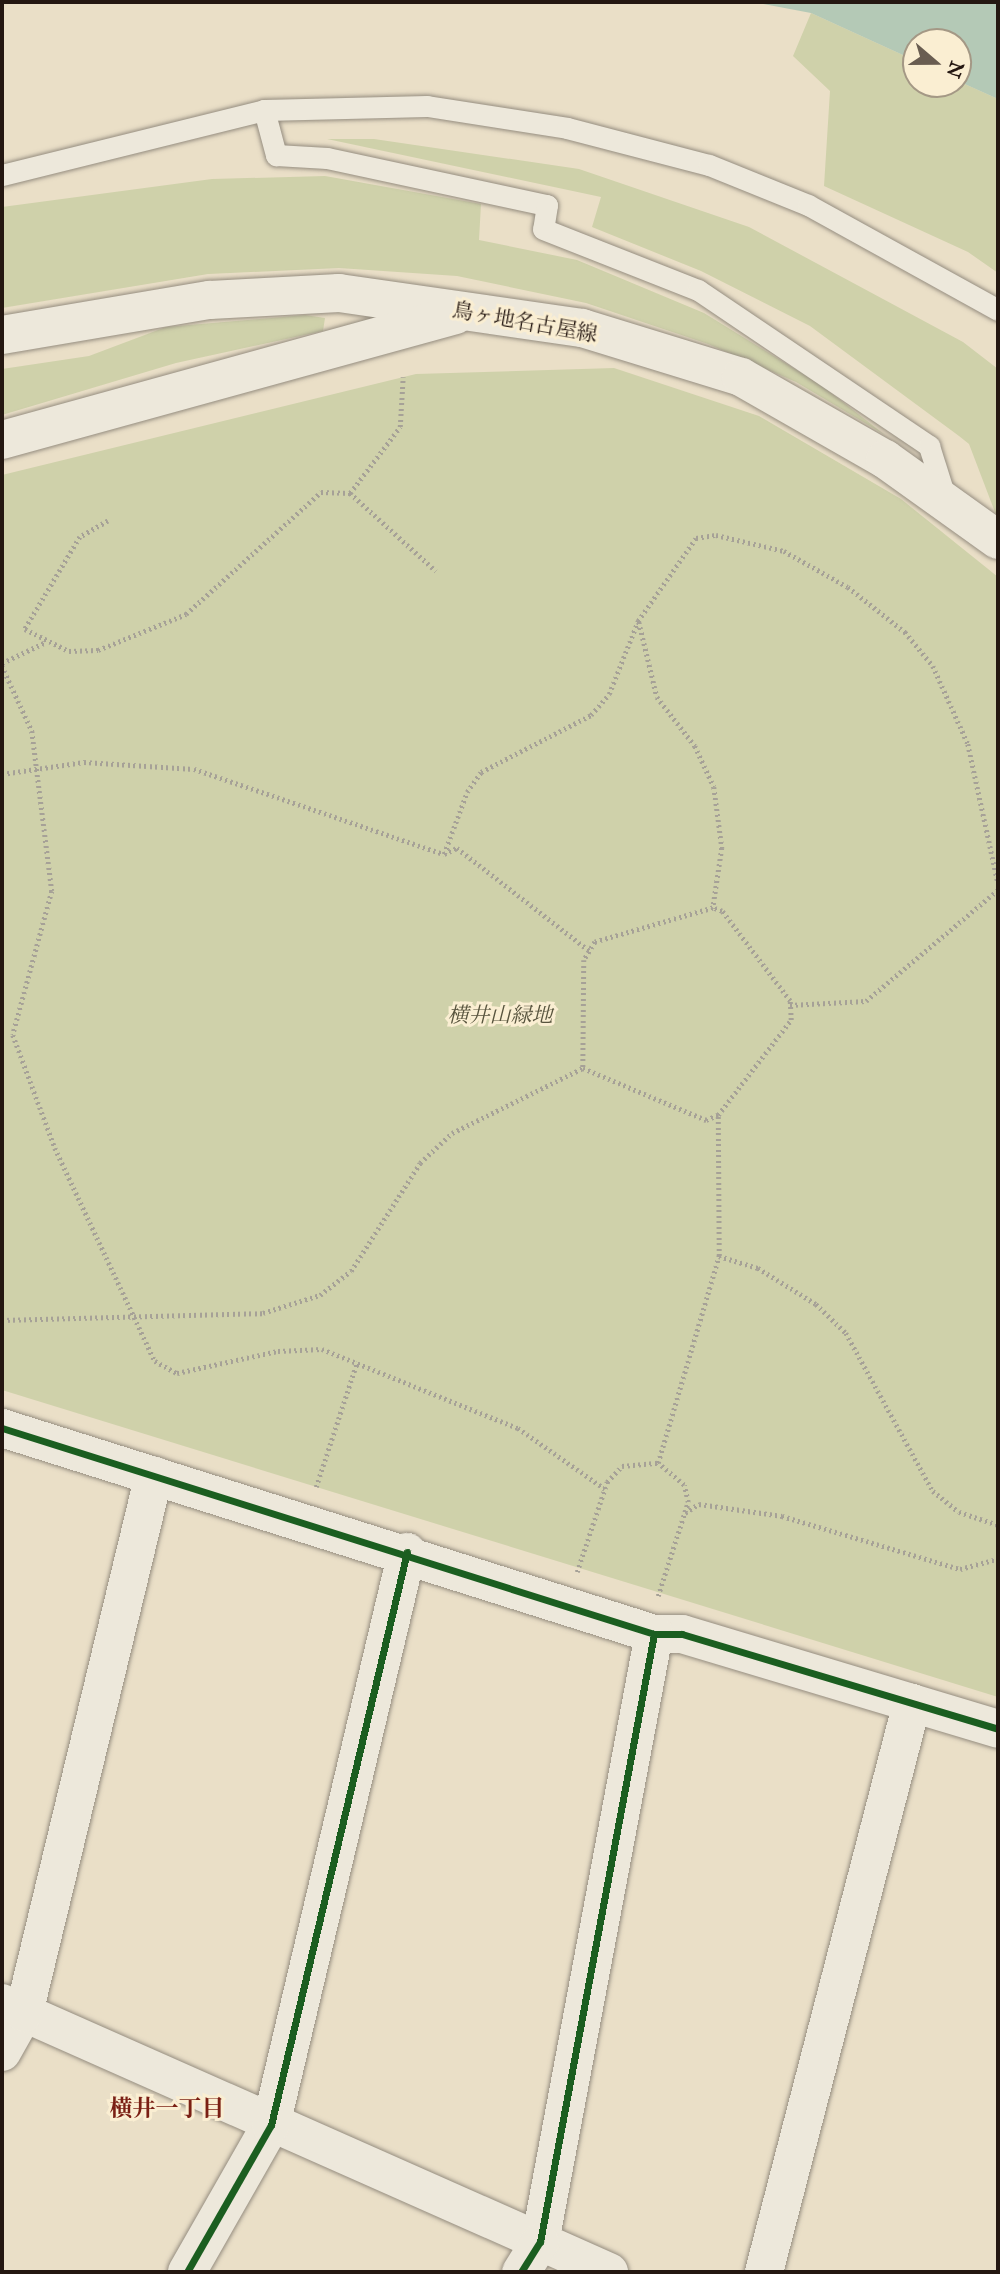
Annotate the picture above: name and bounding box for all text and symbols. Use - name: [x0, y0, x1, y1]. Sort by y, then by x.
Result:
- north arrow: [902, 28, 972, 98]
- text: N: [942, 58, 969, 81]
- street label: 鳥ヶ地名古屋線: [450, 297, 600, 347]
- park label: 横井山緑地: [448, 1002, 552, 1028]
- district label: 横井一丁目: [110, 2094, 224, 2122]

